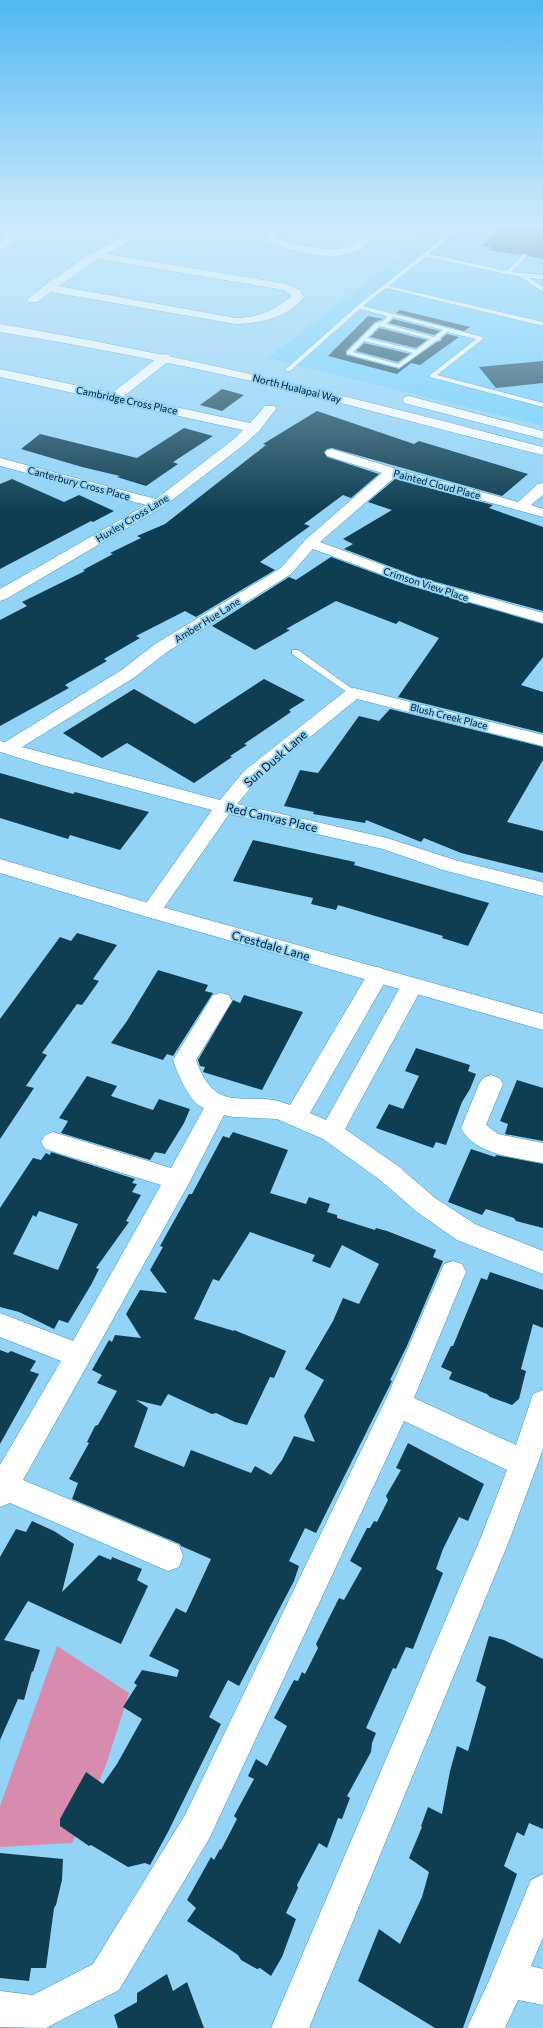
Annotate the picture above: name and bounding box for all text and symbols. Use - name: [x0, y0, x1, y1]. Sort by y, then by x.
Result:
- street label: North Hualapai Way: [251, 371, 343, 405]
- street label: Cambridge Cross Place: [75, 383, 179, 417]
- street label: Canterbury Cross Place: [26, 464, 132, 502]
- street label: Painted Cloud Place: [392, 467, 482, 501]
- street label: Huxley Cross Lane: [93, 492, 171, 544]
- street label: Crimson View Place: [382, 565, 470, 603]
- street label: Amber Hue Lane: [172, 595, 242, 645]
- street label: Blush Creek Place: [409, 701, 489, 731]
- street label: Sun Dusk Lane: [241, 727, 309, 789]
- street label: Red Canvas Place: [225, 800, 319, 834]
- street label: Crestdale Lane: [230, 927, 312, 963]

